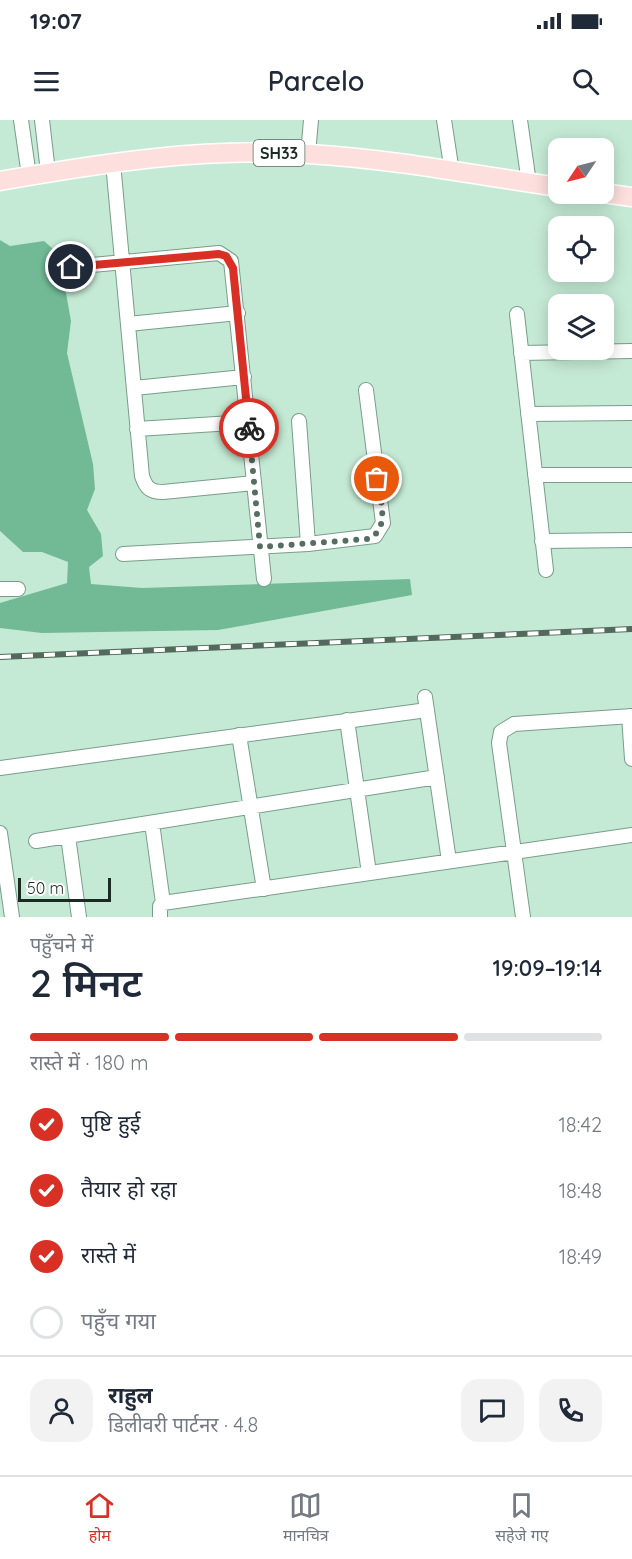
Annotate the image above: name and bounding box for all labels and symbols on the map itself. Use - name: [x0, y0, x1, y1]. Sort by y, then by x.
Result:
- north arrow: [548, 138, 614, 204]
- road number: SH33: [254, 140, 304, 166]
- pin: [45, 241, 96, 292]
- courier: [219, 398, 279, 458]
- pin: [351, 453, 402, 504]
- scale bar: [18, 875, 111, 902]

